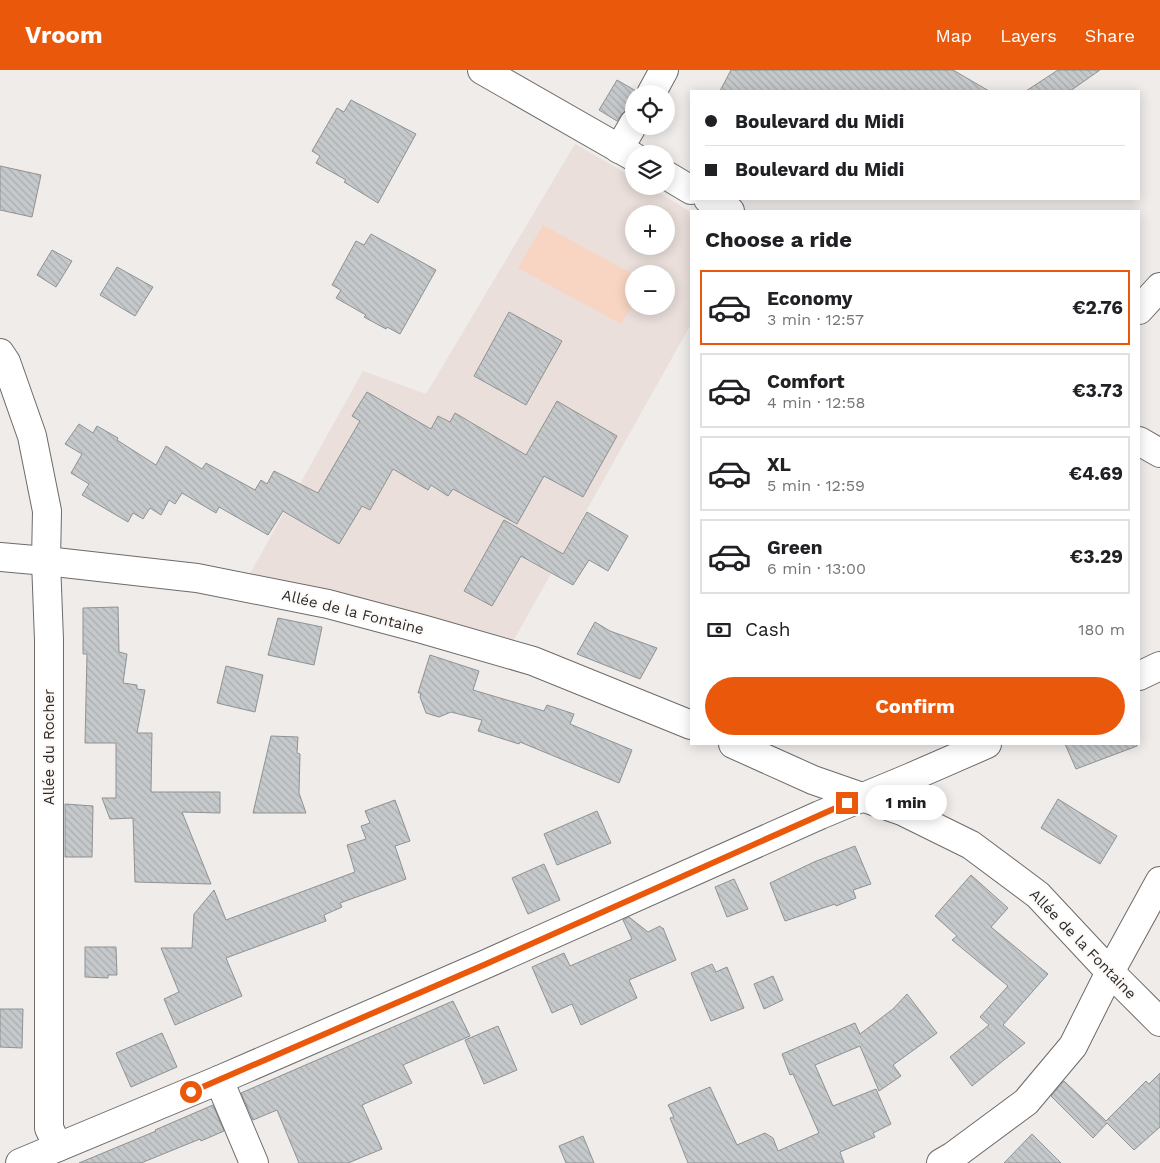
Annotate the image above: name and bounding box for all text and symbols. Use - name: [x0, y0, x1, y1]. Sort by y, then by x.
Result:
- text: Vroom: [25, 21, 103, 49]
- text: Map: [935, 25, 972, 46]
- text: Layers: [1000, 25, 1057, 46]
- text: Share: [1085, 25, 1135, 46]
- map controls: [625, 85, 675, 315]
- button: locate: [625, 85, 675, 135]
- text: Boulevard du Midi: [735, 110, 904, 133]
- button: layers: [625, 145, 675, 195]
- text: Boulevard du Midi: [735, 158, 904, 181]
- button: +: [625, 205, 675, 255]
- text: Choose a ride: [705, 227, 852, 252]
- button: −: [625, 265, 675, 315]
- icon: car: [707, 285, 752, 330]
- text: Economy: [767, 287, 852, 310]
- text: €2.76: [1072, 296, 1123, 319]
- text: 3 min · 12:57: [767, 310, 864, 329]
- icon: car: [707, 368, 752, 413]
- text: Comfort: [767, 370, 845, 393]
- text: €3.73: [1072, 379, 1123, 402]
- text: 4 min · 12:58: [767, 393, 865, 412]
- icon: car: [707, 451, 752, 496]
- text: XL: [767, 453, 791, 476]
- text: €4.69: [1069, 462, 1123, 485]
- text: 5 min · 12:59: [767, 476, 865, 495]
- icon: car: [707, 534, 752, 579]
- text: Green: [767, 536, 823, 559]
- text: €3.29: [1070, 545, 1123, 568]
- text: 6 min · 13:00: [767, 559, 866, 578]
- street label: Allée de la Fontaine: [280, 586, 426, 638]
- icon: cash: [705, 616, 733, 644]
- text: Cash: [745, 618, 791, 641]
- text: 180 m: [1078, 620, 1125, 639]
- button: Confirm: [705, 677, 1125, 735]
- street label: Allée du Rocher: [40, 689, 58, 805]
- callout: 1 min: [864, 786, 947, 820]
- route end: [836, 792, 858, 814]
- text: 1 min: [885, 793, 927, 812]
- street label: Allée de la Fontaine: [1026, 885, 1140, 1003]
- route start: [180, 1081, 202, 1103]

